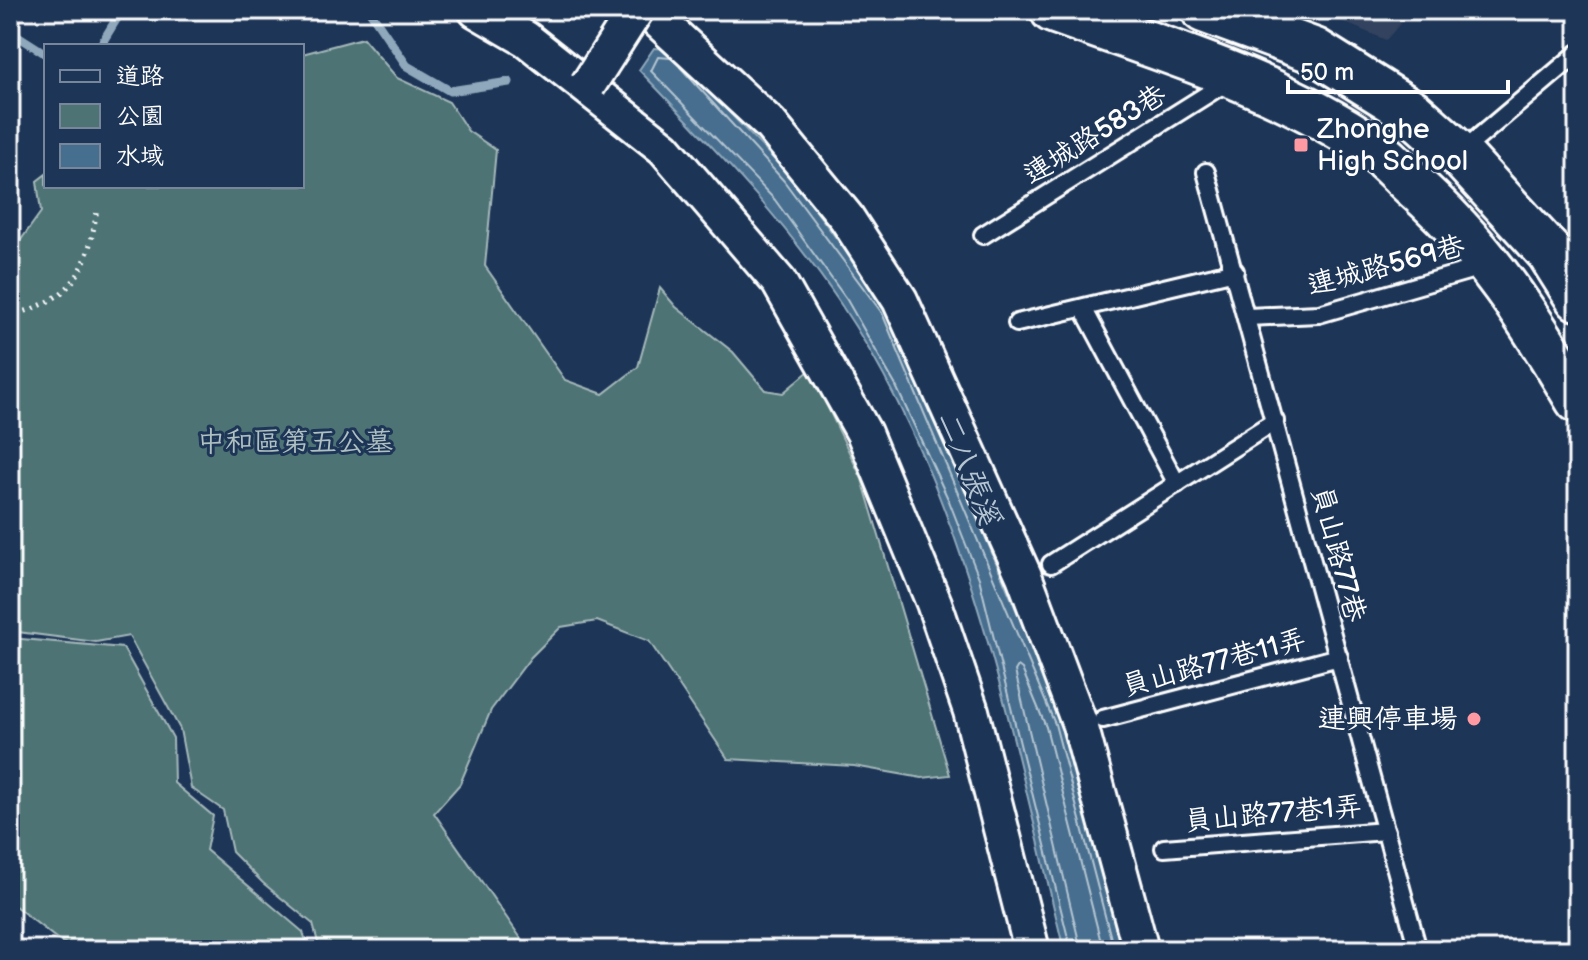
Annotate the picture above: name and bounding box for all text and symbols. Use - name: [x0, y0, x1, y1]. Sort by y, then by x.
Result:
- legend: [44, 44, 304, 188]
- scale bar: [1288, 44, 1508, 94]
- text: 50 m: [1300, 58, 1354, 87]
- text: 道路: [116, 62, 164, 91]
- street label: 連城路583巷: [1018, 78, 1173, 192]
- text: 公園: [116, 102, 164, 131]
- place label: Zhonghe High School: [1316, 113, 1468, 178]
- marker: Zhonghe High School: [1292, 136, 1310, 154]
- text: 水域: [116, 142, 164, 171]
- street label: 連城路569巷: [1304, 229, 1469, 303]
- water label: 二八張溪: [929, 406, 1008, 532]
- park label: 中和區第五公墓: [197, 426, 393, 459]
- street label: 員山路77巷: [1304, 482, 1372, 627]
- street label: 員山路77巷11弄: [1118, 623, 1310, 703]
- place label: 連興停車場: [1318, 703, 1458, 736]
- marker: 連興停車場: [1465, 710, 1483, 728]
- street label: 員山路77巷1弄: [1183, 790, 1363, 838]

